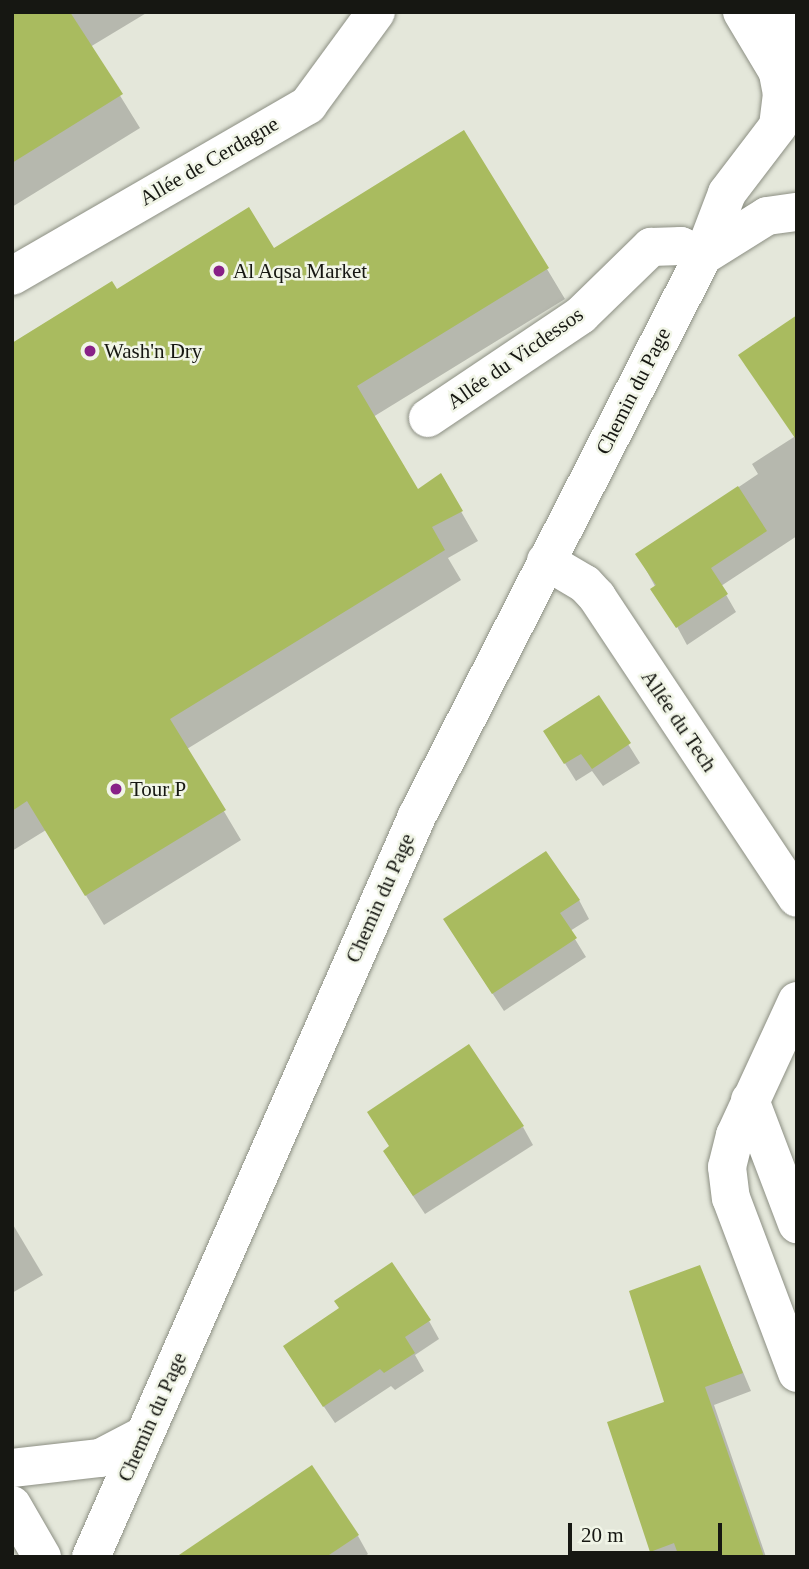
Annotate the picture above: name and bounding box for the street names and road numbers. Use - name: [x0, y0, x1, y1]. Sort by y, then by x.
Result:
- street label: Allée de Cerdagne: [135, 111, 283, 211]
- street label: Allée du Vicdessos: [442, 302, 588, 414]
- street label: Chemin du Page: [590, 323, 676, 459]
- street label: Allée du Tech: [636, 665, 722, 777]
- street label: Chemin du Page: [340, 829, 420, 967]
- street label: Chemin du Page: [112, 1348, 192, 1486]

